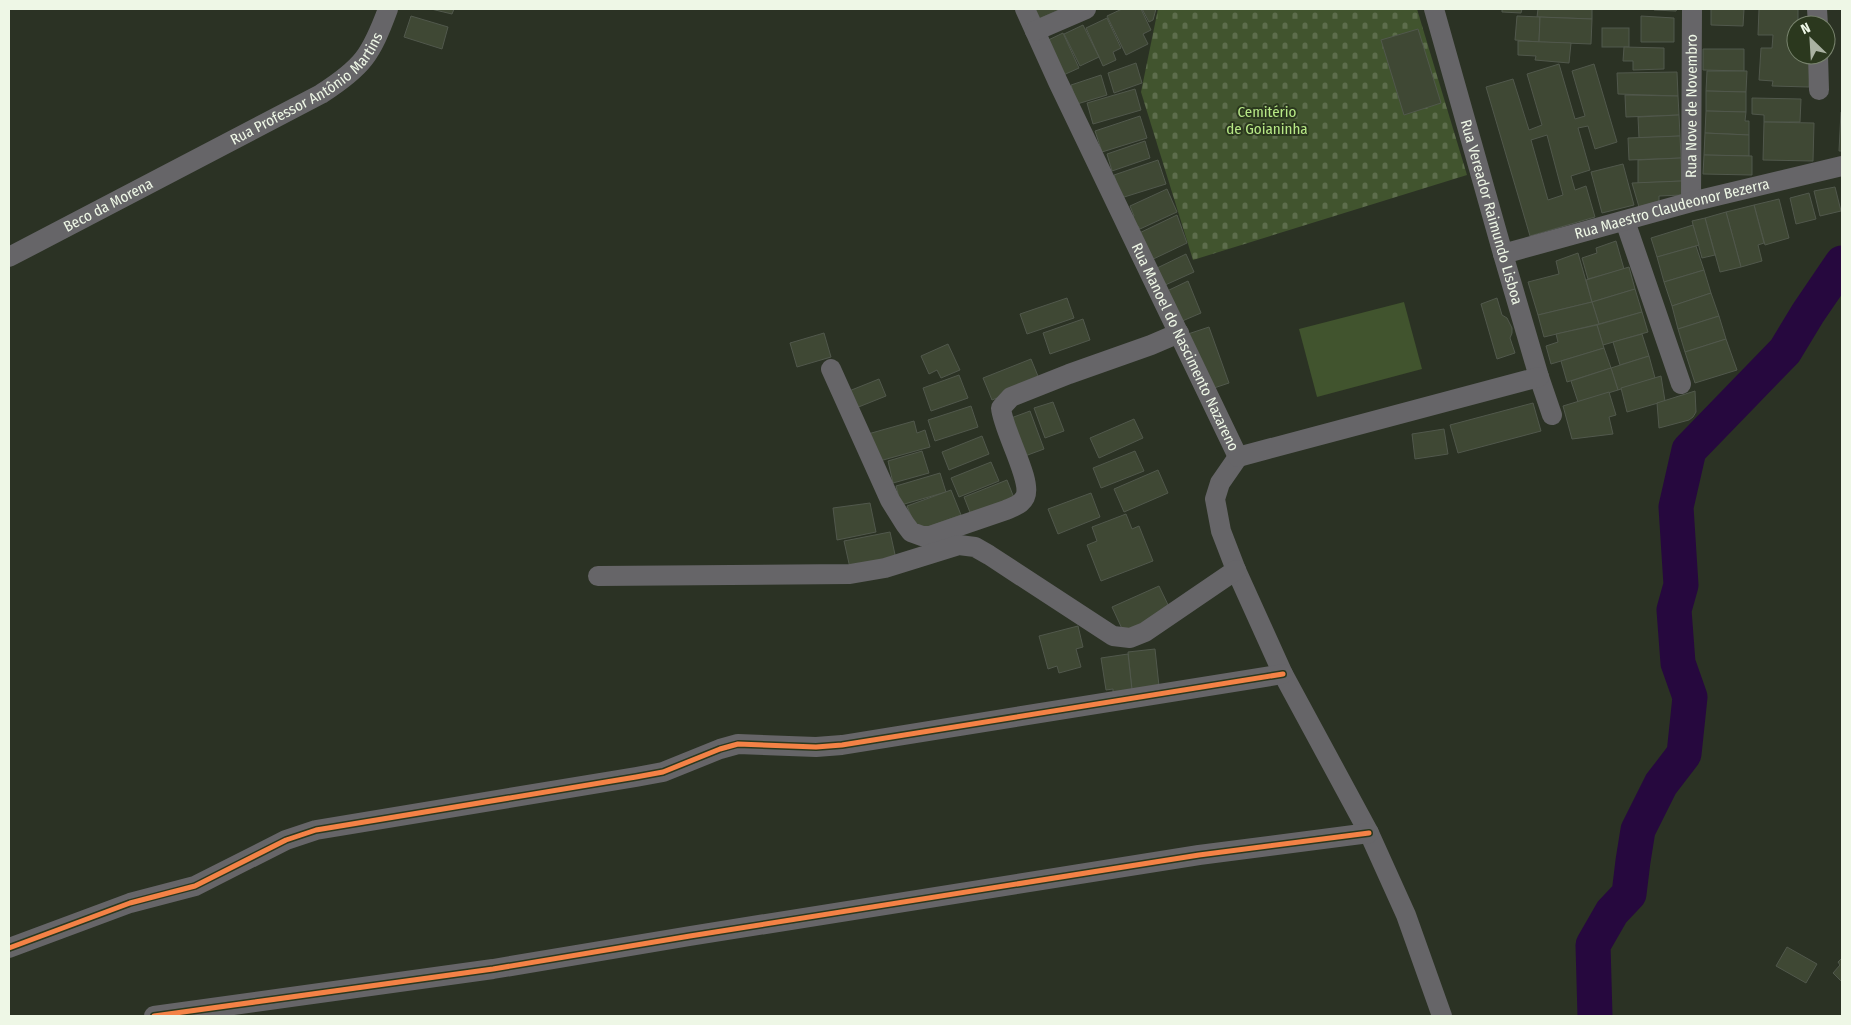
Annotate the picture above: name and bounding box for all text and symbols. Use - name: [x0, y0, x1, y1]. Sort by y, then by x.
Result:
- north arrow: [1786, 15, 1836, 65]
- text: N: [1798, 19, 1813, 38]
- street label: Rua Professor Antônio Martins: [227, 30, 387, 149]
- street label: Rua Nove de Novembro: [1682, 34, 1701, 178]
- park label: Cemitério de Goianinha: [1226, 103, 1308, 138]
- street label: Rua Vereador Raimundo Lisboa: [1457, 117, 1526, 307]
- street label: Beco da Morena: [61, 174, 156, 236]
- street label: Rua Maestro Claudeonor Bezerra: [1573, 175, 1771, 243]
- street label: Rua Manoel do Nascimento Nazareno: [1128, 240, 1243, 454]

